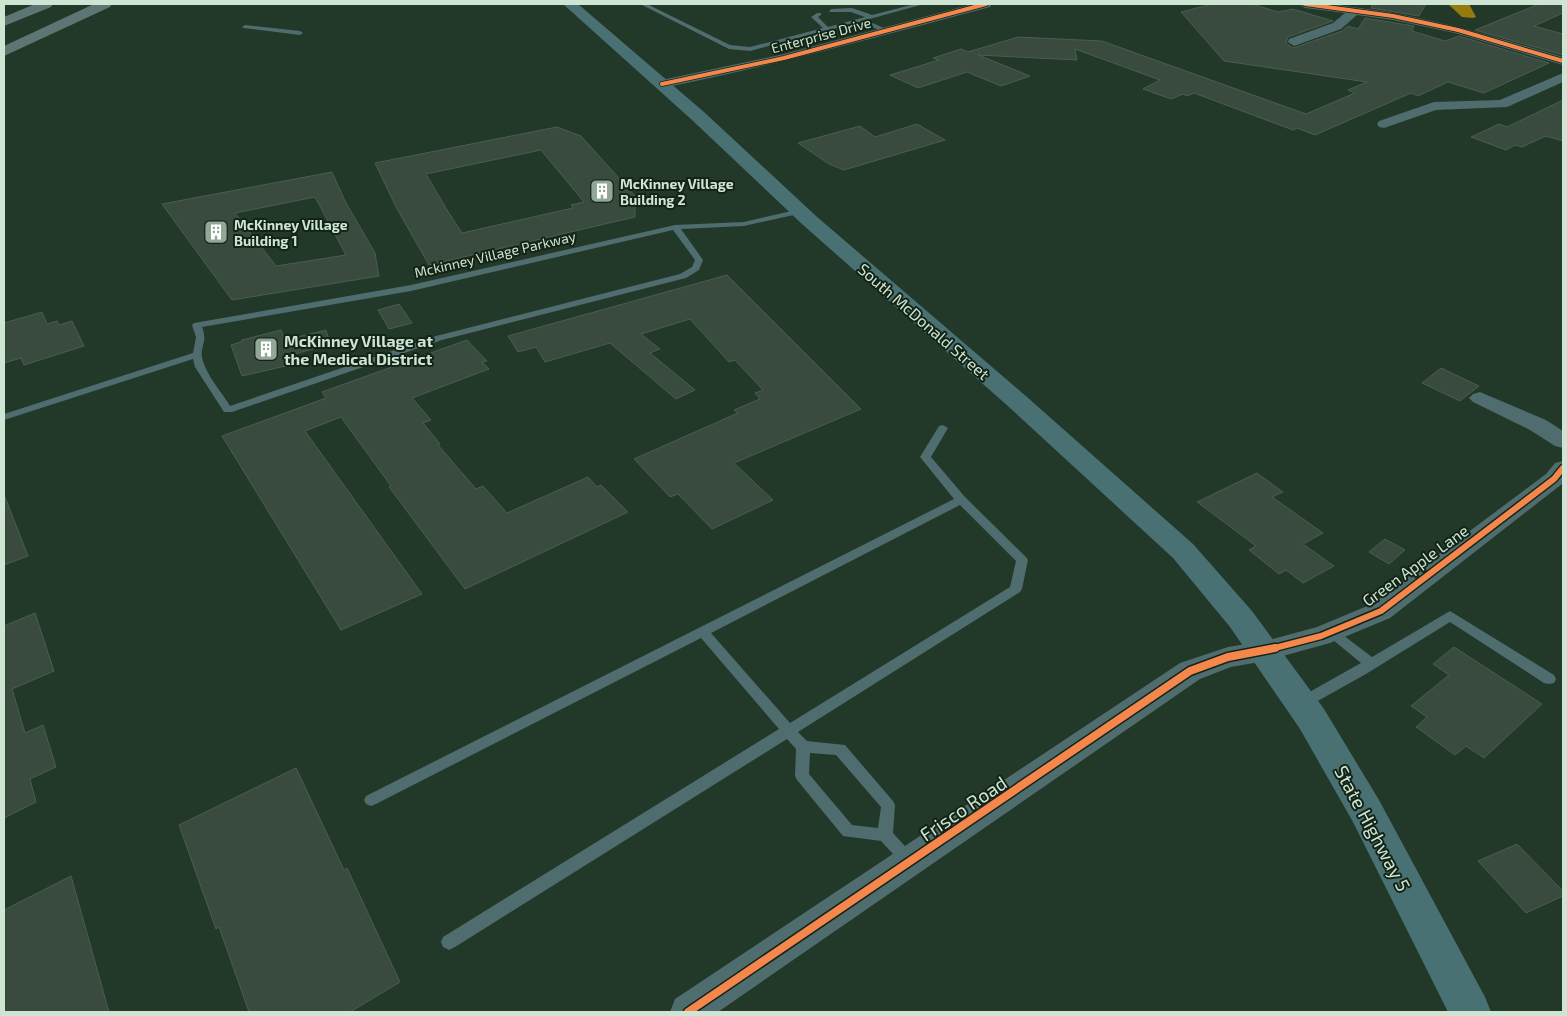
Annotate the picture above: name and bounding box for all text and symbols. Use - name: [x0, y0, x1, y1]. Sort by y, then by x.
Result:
- street label: Enterprise Drive: [769, 14, 873, 56]
- place label: McKinney Village Building 2: [620, 175, 734, 208]
- building icon: McKinney Village Building 2: [589, 178, 615, 204]
- place label: McKinney Village Building 1: [234, 216, 348, 249]
- building icon: McKinney Village Building 1: [203, 219, 229, 245]
- street label: Mckinney Village Parkway: [413, 227, 578, 281]
- street label: South McDonald Street: [854, 259, 994, 383]
- place label: McKinney Village at the Medical District: [284, 331, 433, 368]
- building icon: McKinney Village at the Medical District: [253, 336, 279, 362]
- street label: Green Apple Lane: [1358, 520, 1472, 610]
- street label: State Highway 5: [1330, 761, 1416, 895]
- street label: Frisco Road: [915, 771, 1011, 845]

